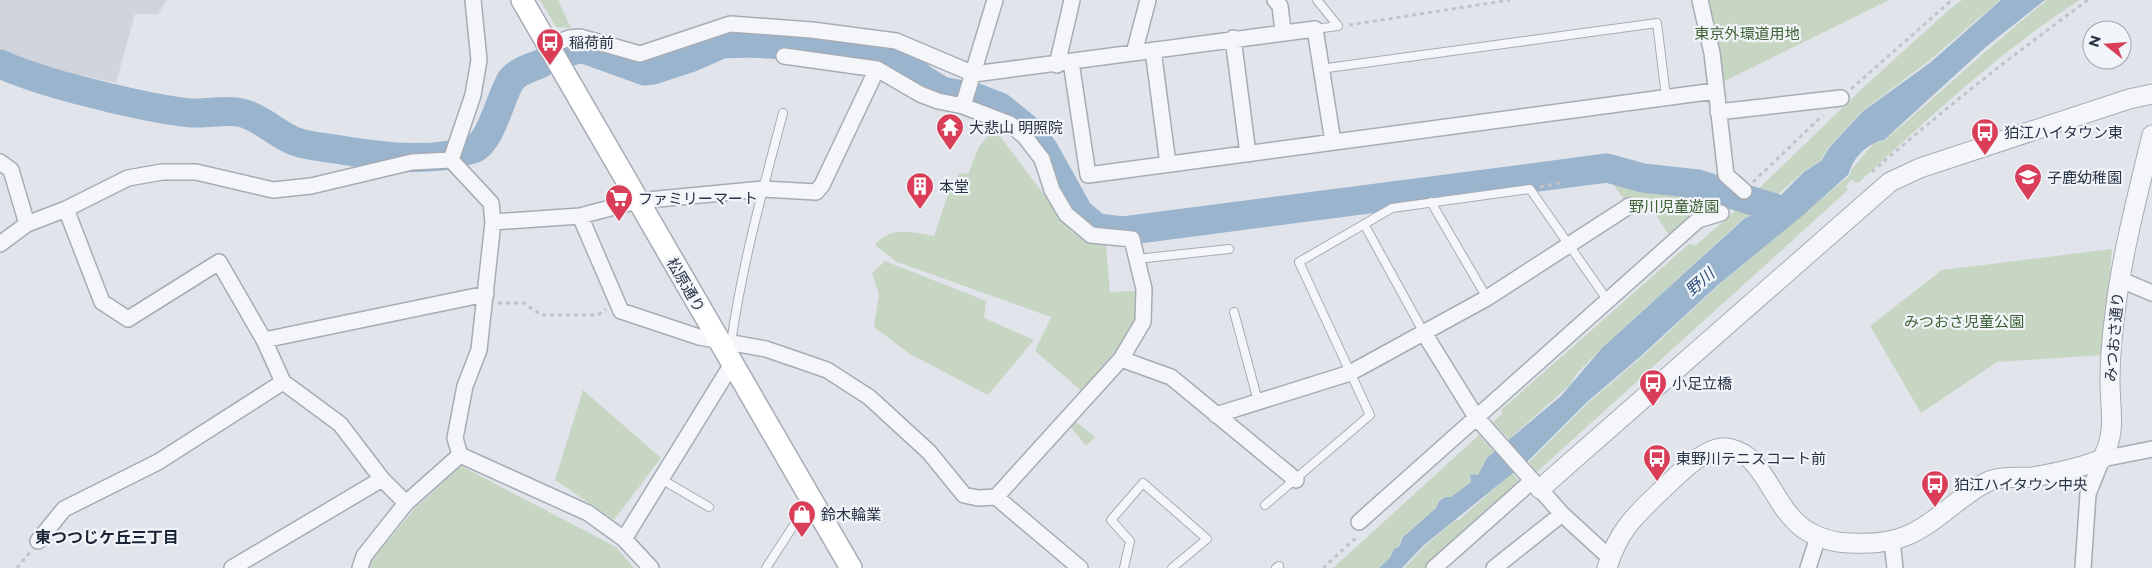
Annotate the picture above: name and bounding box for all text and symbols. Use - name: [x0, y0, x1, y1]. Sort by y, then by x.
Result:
- north arrow: [2082, 20, 2132, 70]
- park label: 東京外環道用地: [1694, 24, 1800, 43]
- bus stop icon: 稲荷前: [535, 27, 565, 66]
- place label: 稲荷前: [569, 33, 614, 52]
- text: N: [2084, 33, 2105, 49]
- temple icon: 大悲山 明照院: [935, 112, 965, 151]
- bus stop icon: 狛江ハイタウン東: [1970, 117, 2000, 156]
- place label: 大悲山 明照院: [969, 118, 1063, 137]
- place label: 狛江ハイタウン東: [2004, 123, 2123, 142]
- school or university icon: 子鹿幼稚園: [2013, 162, 2043, 201]
- place label: 子鹿幼稚園: [2047, 168, 2122, 187]
- building icon: 本堂: [905, 171, 935, 210]
- place label: 本堂: [939, 177, 969, 196]
- supermarket icon: ファミリーマート: [604, 183, 634, 222]
- place label: ファミリーマート: [638, 189, 758, 208]
- park label: 野川児童遊園: [1629, 197, 1719, 216]
- street label: 松原通り: [663, 254, 709, 316]
- water label: 野川: [1682, 263, 1720, 300]
- street label: みつおさ通り: [2101, 291, 2127, 383]
- park label: みつおさ児童公園: [1904, 312, 2024, 331]
- bus stop icon: 小足立橋: [1638, 368, 1668, 407]
- place label: 小足立橋: [1672, 374, 1732, 393]
- bus stop icon: 東野川テニスコート前: [1642, 443, 1672, 482]
- place label: 東野川テニスコート前: [1676, 449, 1826, 468]
- bus stop icon: 狛江ハイタウン中央: [1920, 469, 1950, 508]
- place label: 狛江ハイタウン中央: [1954, 475, 2088, 494]
- shop icon: 鈴木輪業: [787, 499, 817, 538]
- place label: 鈴木輪業: [821, 505, 881, 524]
- district label: 東つつじケ丘三丁目: [35, 528, 179, 547]

